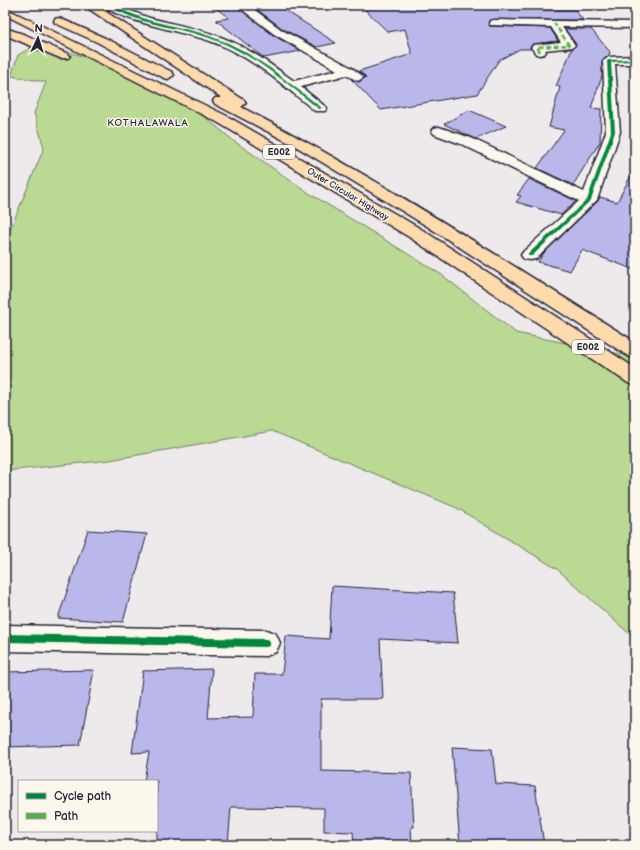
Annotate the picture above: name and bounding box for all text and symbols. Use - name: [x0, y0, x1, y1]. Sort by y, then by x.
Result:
- north arrow: [18, 18, 58, 58]
- text: N: [34, 22, 43, 35]
- district label: KOTHALAWALA: [107, 117, 189, 129]
- road number: E002: [263, 145, 295, 159]
- street label: Outer Circular Highway: [305, 166, 391, 224]
- road number: E002: [572, 340, 604, 354]
- legend: [18, 780, 158, 832]
- text: Cycle path: [54, 789, 111, 804]
- text: Path: [54, 809, 79, 824]

